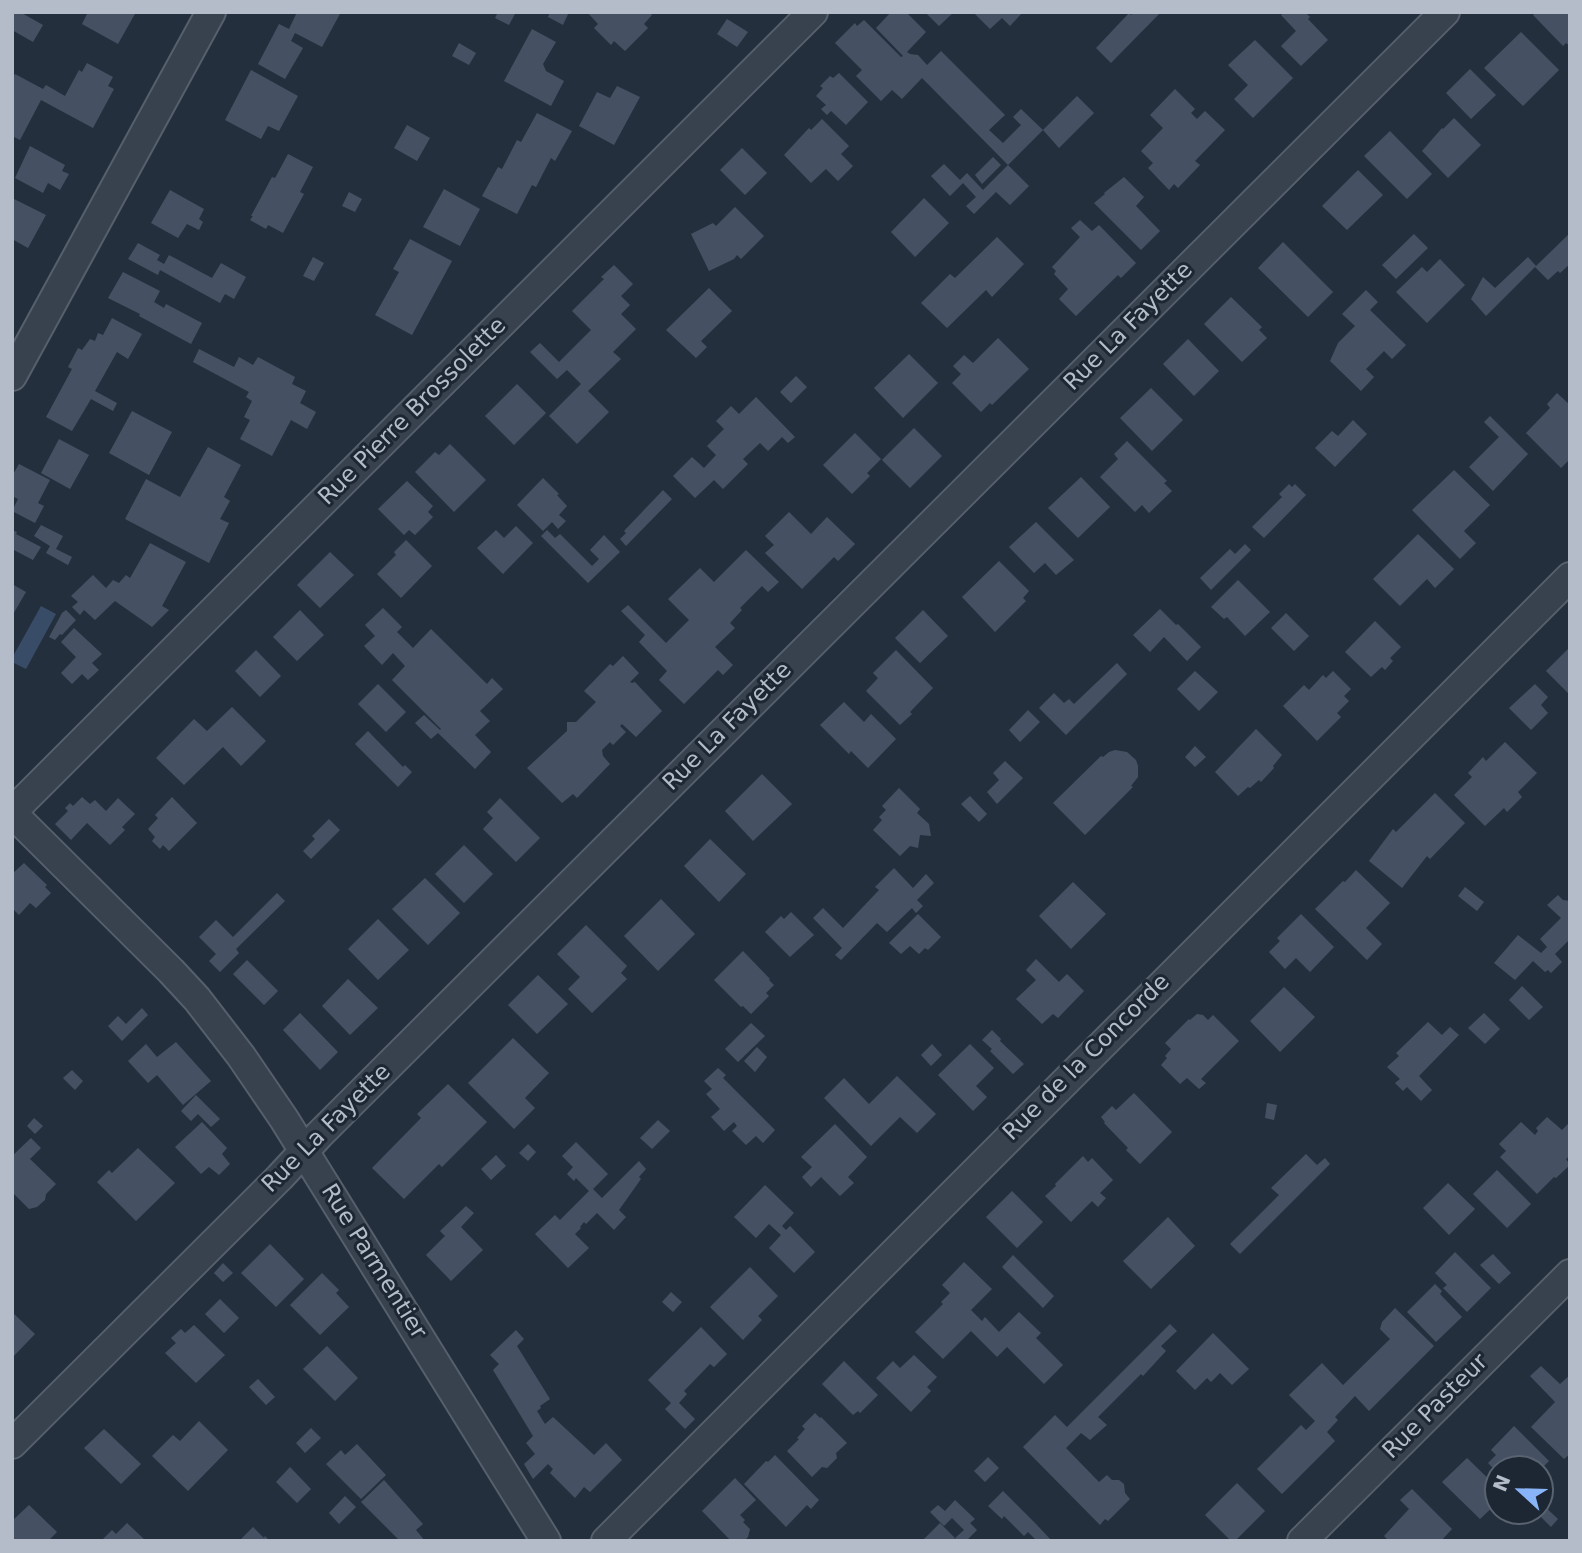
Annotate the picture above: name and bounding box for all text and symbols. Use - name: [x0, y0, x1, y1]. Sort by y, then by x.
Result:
- street label: Rue La Fayette: [1059, 257, 1199, 397]
- street label: Rue Pierre Brossolette: [313, 312, 513, 512]
- street label: Rue La Fayette: [658, 657, 798, 797]
- street label: Rue de la Concorde: [998, 969, 1176, 1147]
- street label: Rue La Fayette: [257, 1059, 397, 1199]
- street label: Rue Parmentier: [314, 1180, 432, 1344]
- street label: Rue Pasteur: [1378, 1349, 1494, 1465]
- north arrow: [1484, 1455, 1554, 1525]
- text: N: [1488, 1471, 1515, 1494]

